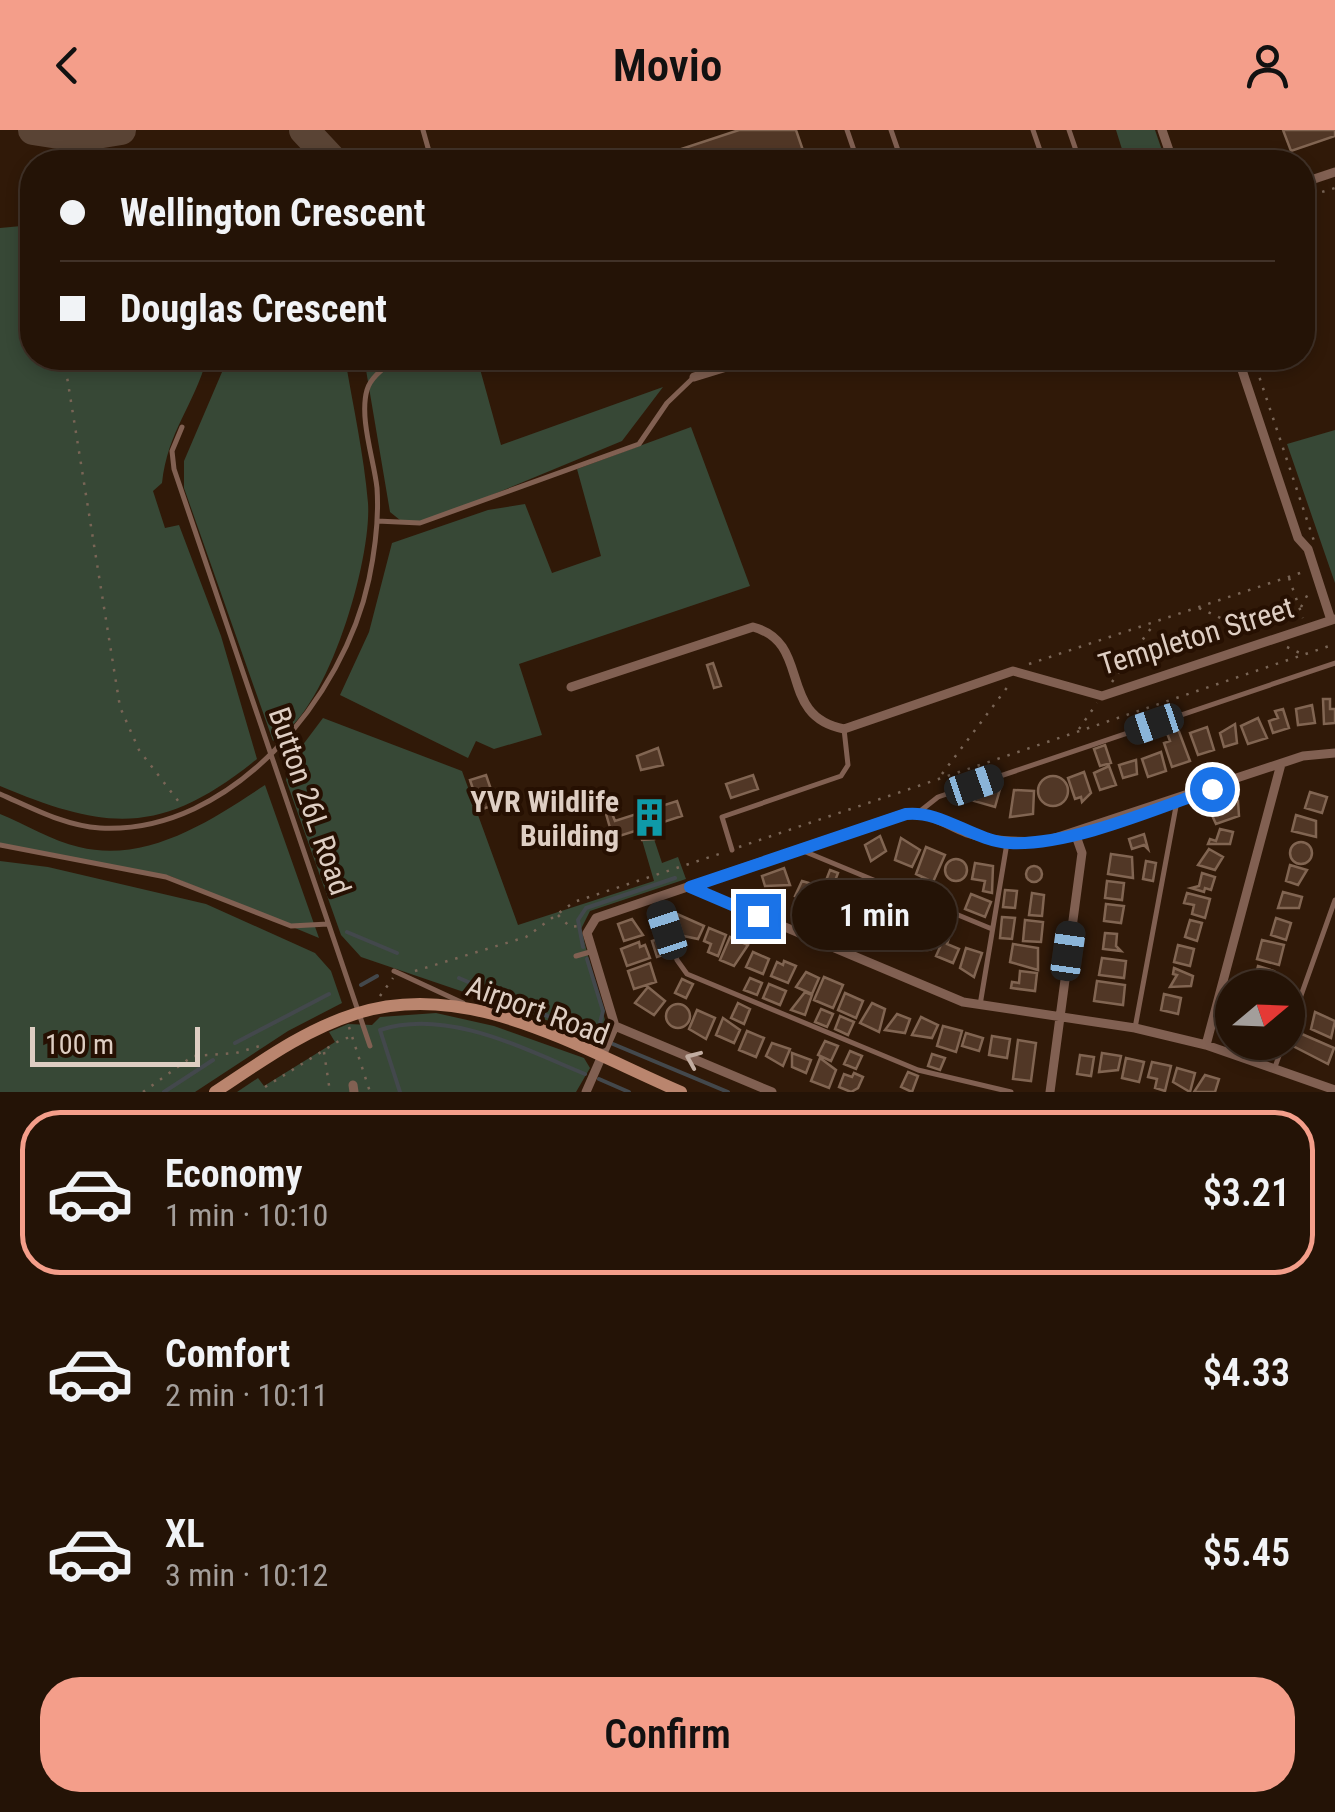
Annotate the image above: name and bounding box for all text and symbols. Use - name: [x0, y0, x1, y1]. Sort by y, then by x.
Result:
- icon: back: [40, 38, 95, 93]
- icon: person: [1240, 38, 1295, 93]
- text: Movio: [613, 39, 722, 92]
- text: Wellington Crescent: [120, 191, 425, 235]
- text: Douglas Crescent: [120, 287, 387, 331]
- street label: Templeton Street: [1094, 590, 1298, 682]
- car: [1121, 700, 1187, 748]
- street label: Button 26L Road: [262, 703, 358, 899]
- car: [941, 761, 1007, 809]
- route start: [1190, 767, 1235, 812]
- place label: YVR Wildlife Building: [470, 784, 619, 853]
- building icon: YVR Wildlife Building: [628, 797, 670, 839]
- callout: 1 min: [793, 881, 958, 951]
- route end: [736, 894, 781, 939]
- text: 1 min: [839, 896, 910, 934]
- car: [643, 897, 691, 963]
- car: [1049, 919, 1087, 983]
- street label: Airport Road: [462, 968, 614, 1052]
- north arrow: [1215, 970, 1305, 1060]
- map controls: [1215, 970, 1305, 1060]
- scale bar: [30, 1022, 200, 1066]
- text: 100 m: [45, 1028, 114, 1061]
- one-way arrow: [686, 1051, 704, 1071]
- icon: car: [45, 1148, 135, 1238]
- text: Economy: [165, 1152, 302, 1196]
- text: $3.21: [1203, 1171, 1290, 1215]
- text: 1 min · 10:10: [165, 1196, 328, 1234]
- icon: car: [45, 1328, 135, 1418]
- text: Comfort: [165, 1332, 290, 1376]
- text: $4.33: [1203, 1351, 1290, 1395]
- text: 2 min · 10:11: [165, 1376, 328, 1414]
- icon: car: [45, 1508, 135, 1598]
- text: XL: [165, 1512, 204, 1556]
- text: $5.45: [1203, 1531, 1290, 1575]
- text: 3 min · 10:12: [165, 1556, 328, 1594]
- button: Confirm: [40, 1677, 1295, 1792]

